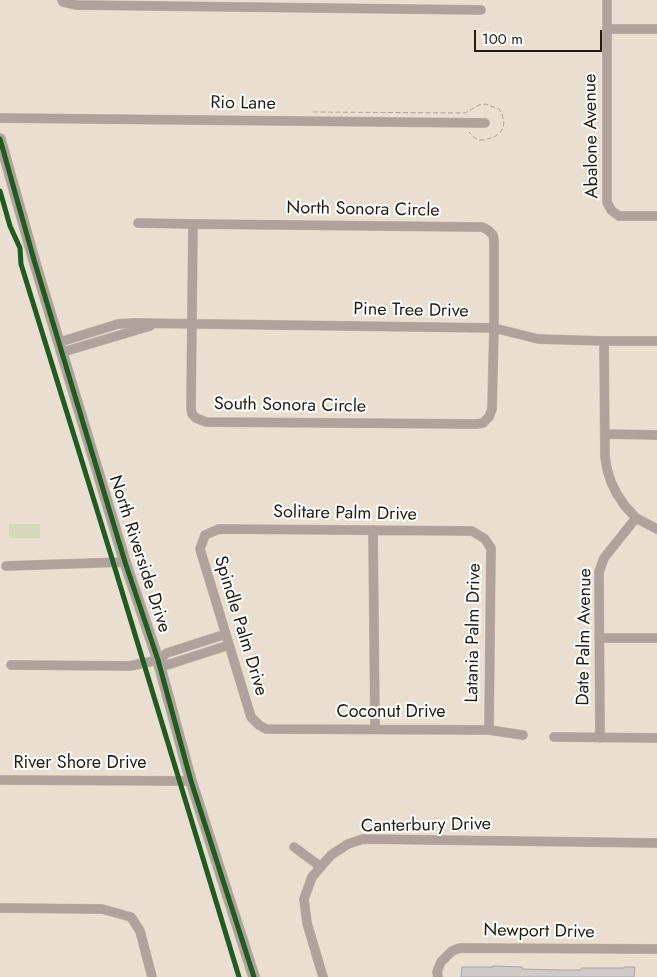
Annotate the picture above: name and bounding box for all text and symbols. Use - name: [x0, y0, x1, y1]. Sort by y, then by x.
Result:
- scale bar: [477, 20, 604, 52]
- text: 100 m: [482, 28, 523, 50]
- street label: Abalone Avenue: [580, 73, 604, 199]
- street label: Rio Lane: [210, 93, 276, 115]
- street label: North Sonora Circle: [286, 198, 440, 222]
- street label: Pine Tree Drive: [353, 299, 469, 323]
- street label: South Sonora Circle: [214, 394, 366, 418]
- street label: North Riverside Drive: [103, 473, 175, 635]
- street label: Solitare Palm Drive: [273, 502, 417, 526]
- street label: Spindle Palm Drive: [208, 554, 272, 698]
- street label: Latania Palm Drive: [462, 563, 486, 703]
- street label: Date Palm Avenue: [573, 568, 597, 706]
- street label: Coconut Drive: [336, 702, 446, 724]
- street label: River Shore Drive: [14, 753, 146, 775]
- street label: Canterbury Drive: [361, 814, 491, 838]
- street label: Newport Drive: [483, 920, 595, 944]

